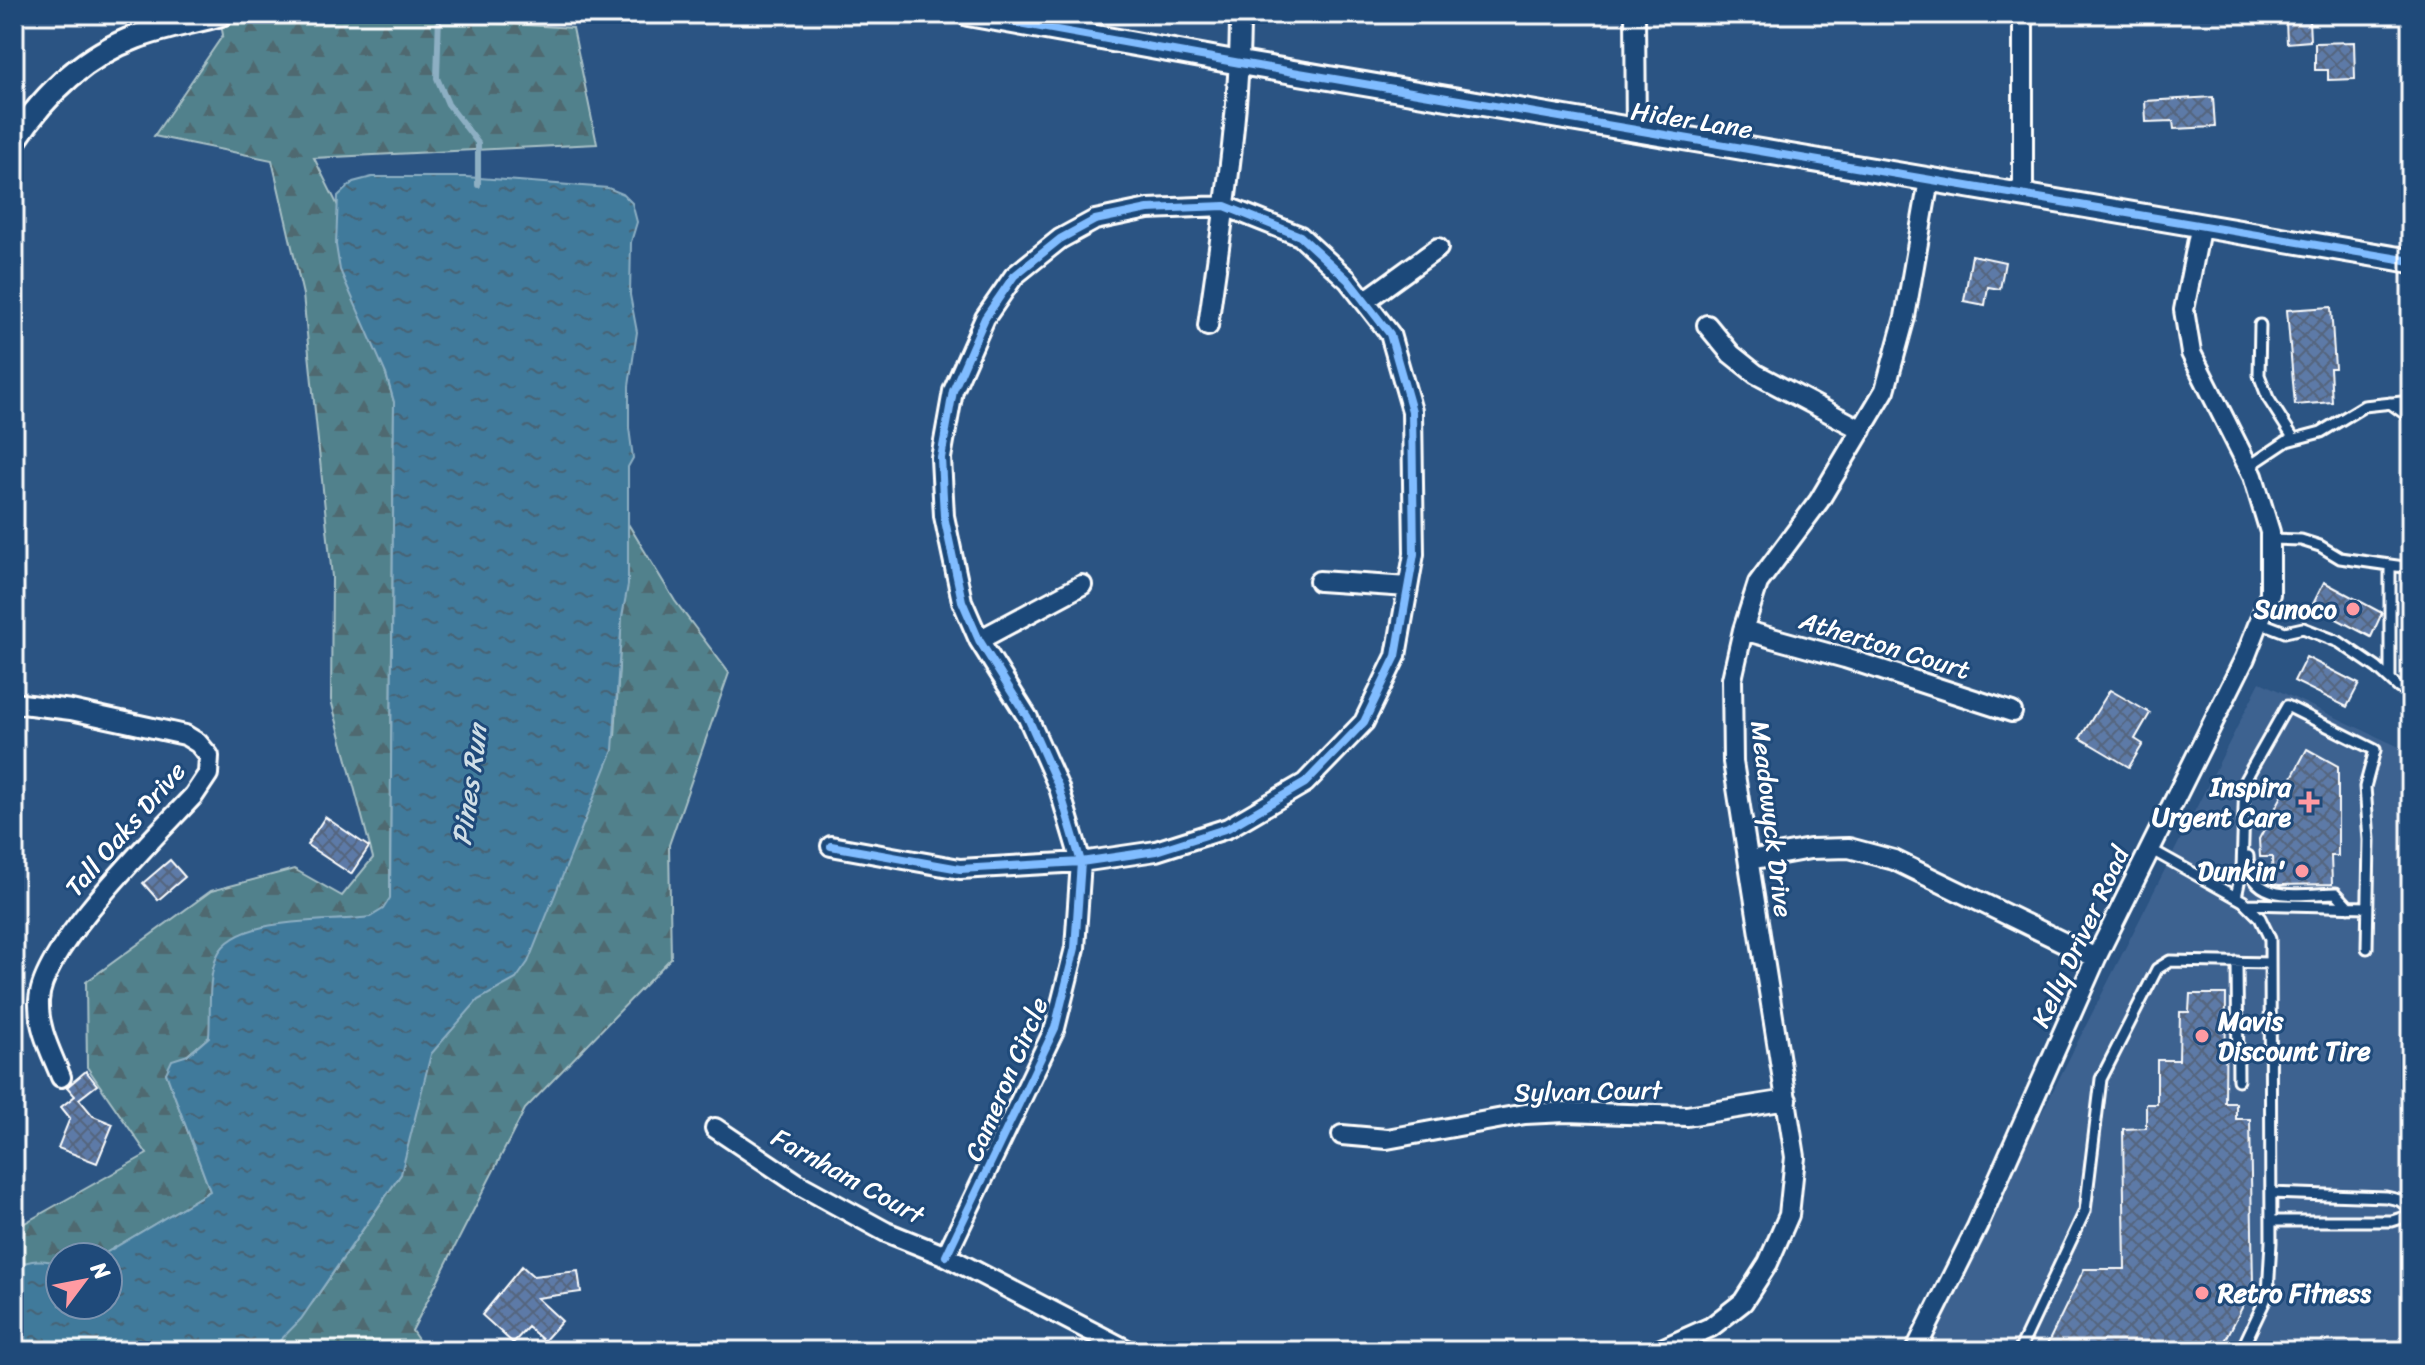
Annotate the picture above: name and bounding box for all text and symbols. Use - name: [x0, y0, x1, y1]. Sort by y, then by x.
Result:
- street label: Hider Lane: [1628, 88, 1756, 152]
- place label: Sunoco: [2253, 586, 2337, 632]
- street label: Atherton Court: [1793, 597, 1976, 693]
- marker: Sunoco: [2344, 600, 2362, 618]
- street label: Meadowyck Drive: [1737, 718, 1807, 920]
- water label: Pines Run: [437, 719, 503, 849]
- street label: Tall Oaks Drive: [53, 751, 197, 907]
- place label: Inspira Urgent Care: [2152, 764, 2292, 840]
- marker: Inspira Urgent Care: [2298, 791, 2320, 813]
- street label: Kelly Driver Road: [2018, 837, 2143, 1035]
- place label: Dunkin': [2198, 848, 2286, 894]
- marker: Dunkin': [2293, 862, 2311, 880]
- street label: Cameron Circle: [951, 990, 1061, 1168]
- place label: Mavis Discount Tire: [2217, 998, 2371, 1074]
- marker: Mavis Discount Tire: [2193, 1027, 2211, 1045]
- street label: Sylvan Court: [1514, 1067, 1664, 1115]
- street label: Farnham Court: [763, 1115, 935, 1238]
- north arrow: [44, 1241, 124, 1321]
- text: N: [79, 1253, 122, 1288]
- place label: Retro Fitness: [2217, 1270, 2372, 1316]
- marker: Retro Fitness: [2193, 1284, 2211, 1302]

